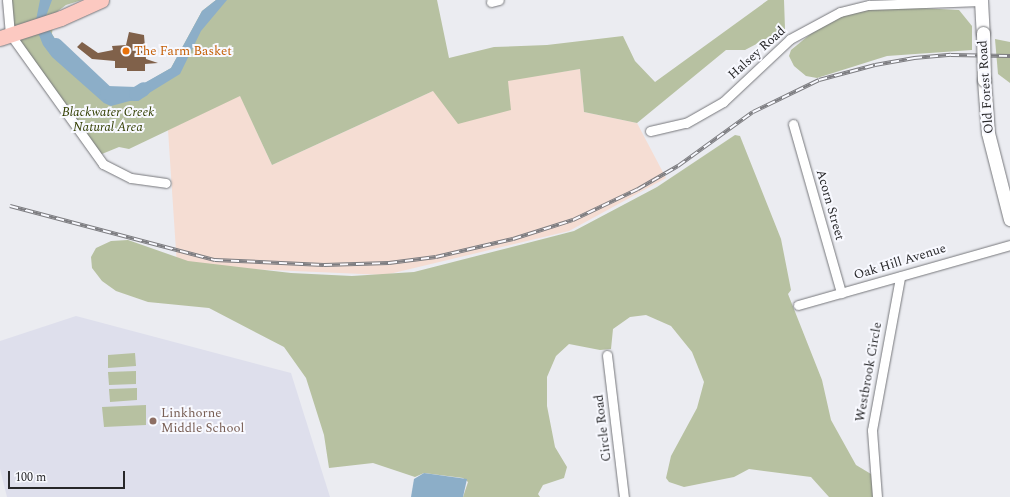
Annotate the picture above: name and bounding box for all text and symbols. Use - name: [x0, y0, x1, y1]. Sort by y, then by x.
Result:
- street label: Halsey Road: [725, 23, 789, 83]
- street label: Old Forest Road: [975, 40, 997, 134]
- place label: The Farm Basket: [134, 43, 232, 59]
- marker: The Farm Basket: [121, 46, 131, 56]
- park label: Blackwater Creek Natural Area: [62, 105, 154, 136]
- street label: Acorn Street: [812, 168, 848, 242]
- street label: Oak Hill Avenue: [852, 241, 948, 283]
- street label: Westbrook Circle: [853, 321, 885, 423]
- street label: Circle Road: [591, 394, 615, 462]
- place label: Linkhorne Middle School: [161, 406, 244, 437]
- marker: Linkhorne Middle School: [148, 416, 158, 426]
- scale bar: [10, 463, 127, 489]
- text: 100 m: [15, 468, 46, 487]

